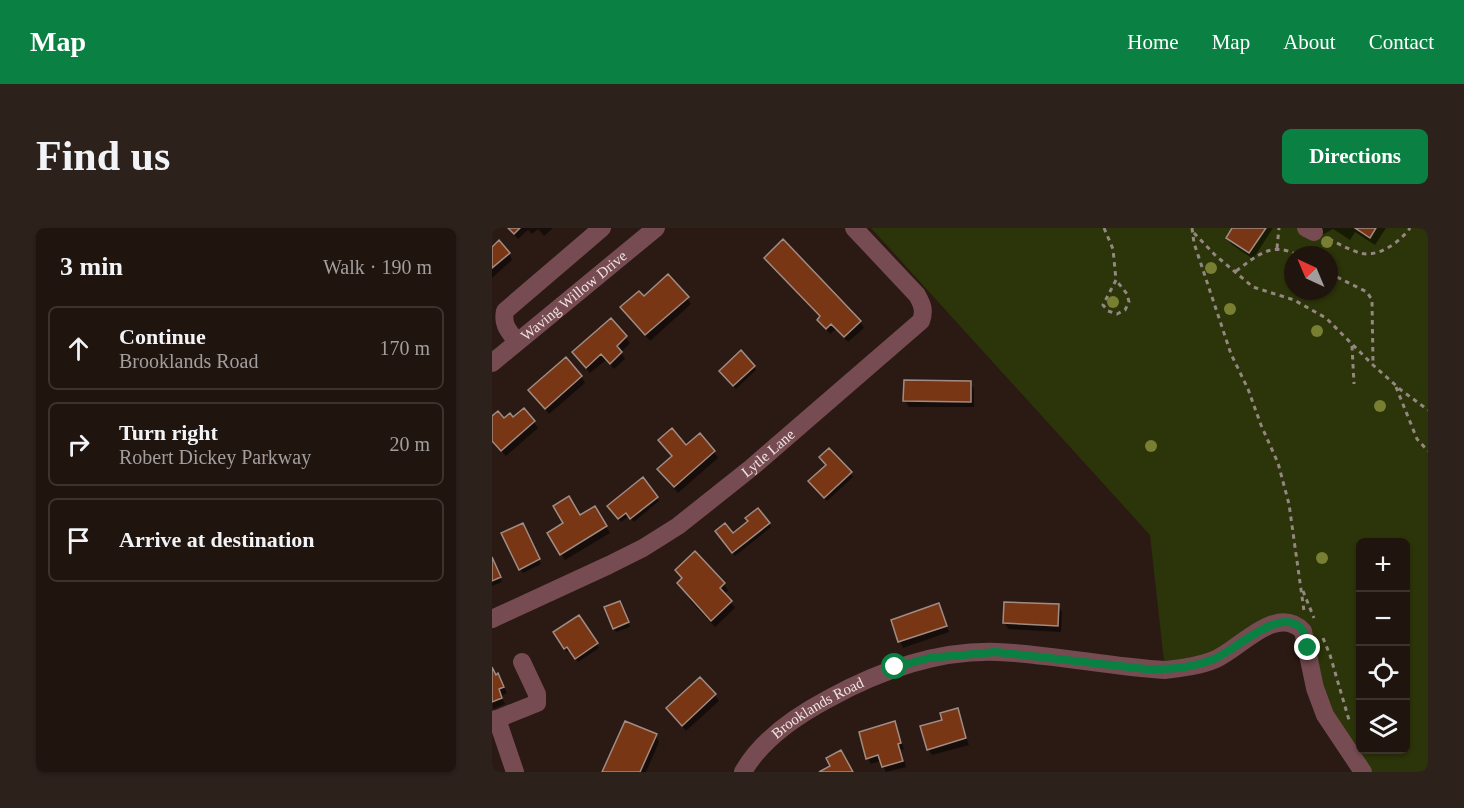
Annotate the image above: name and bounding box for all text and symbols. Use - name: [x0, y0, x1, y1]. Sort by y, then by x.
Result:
- text: Map: [30, 26, 86, 57]
- text: Home: [1127, 30, 1179, 54]
- text: Map: [1212, 30, 1250, 54]
- text: About: [1283, 30, 1336, 54]
- text: Contact: [1369, 30, 1434, 54]
- button: Directions: [1282, 129, 1428, 184]
- text: Find us: [36, 133, 170, 179]
- north arrow: [1284, 246, 1338, 300]
- street label: Waving Willow Drive: [518, 247, 630, 344]
- text: 3 min: [60, 252, 123, 281]
- text: Walk · 190 m: [323, 256, 432, 278]
- text: Continue: [119, 324, 206, 349]
- icon: ahead: [62, 332, 95, 365]
- text: 170 m: [379, 337, 430, 359]
- text: Brooklands Road: [119, 350, 258, 372]
- text: Turn right: [119, 420, 218, 445]
- street label: Lytle Lane: [738, 426, 798, 480]
- icon: right: [62, 428, 95, 461]
- text: 20 m: [389, 433, 430, 455]
- text: Robert Dickey Parkway: [119, 446, 311, 468]
- icon: arrive: [62, 524, 95, 557]
- text: Arrive at destination: [119, 527, 315, 552]
- map controls: [1356, 538, 1410, 754]
- button: +: [1356, 538, 1410, 592]
- button: −: [1356, 592, 1410, 646]
- route end: [1294, 634, 1320, 660]
- button: locate: [1356, 646, 1410, 700]
- route start: [881, 653, 907, 679]
- street label: Brooklands Road: [768, 674, 867, 742]
- button: layers: [1356, 700, 1410, 754]

